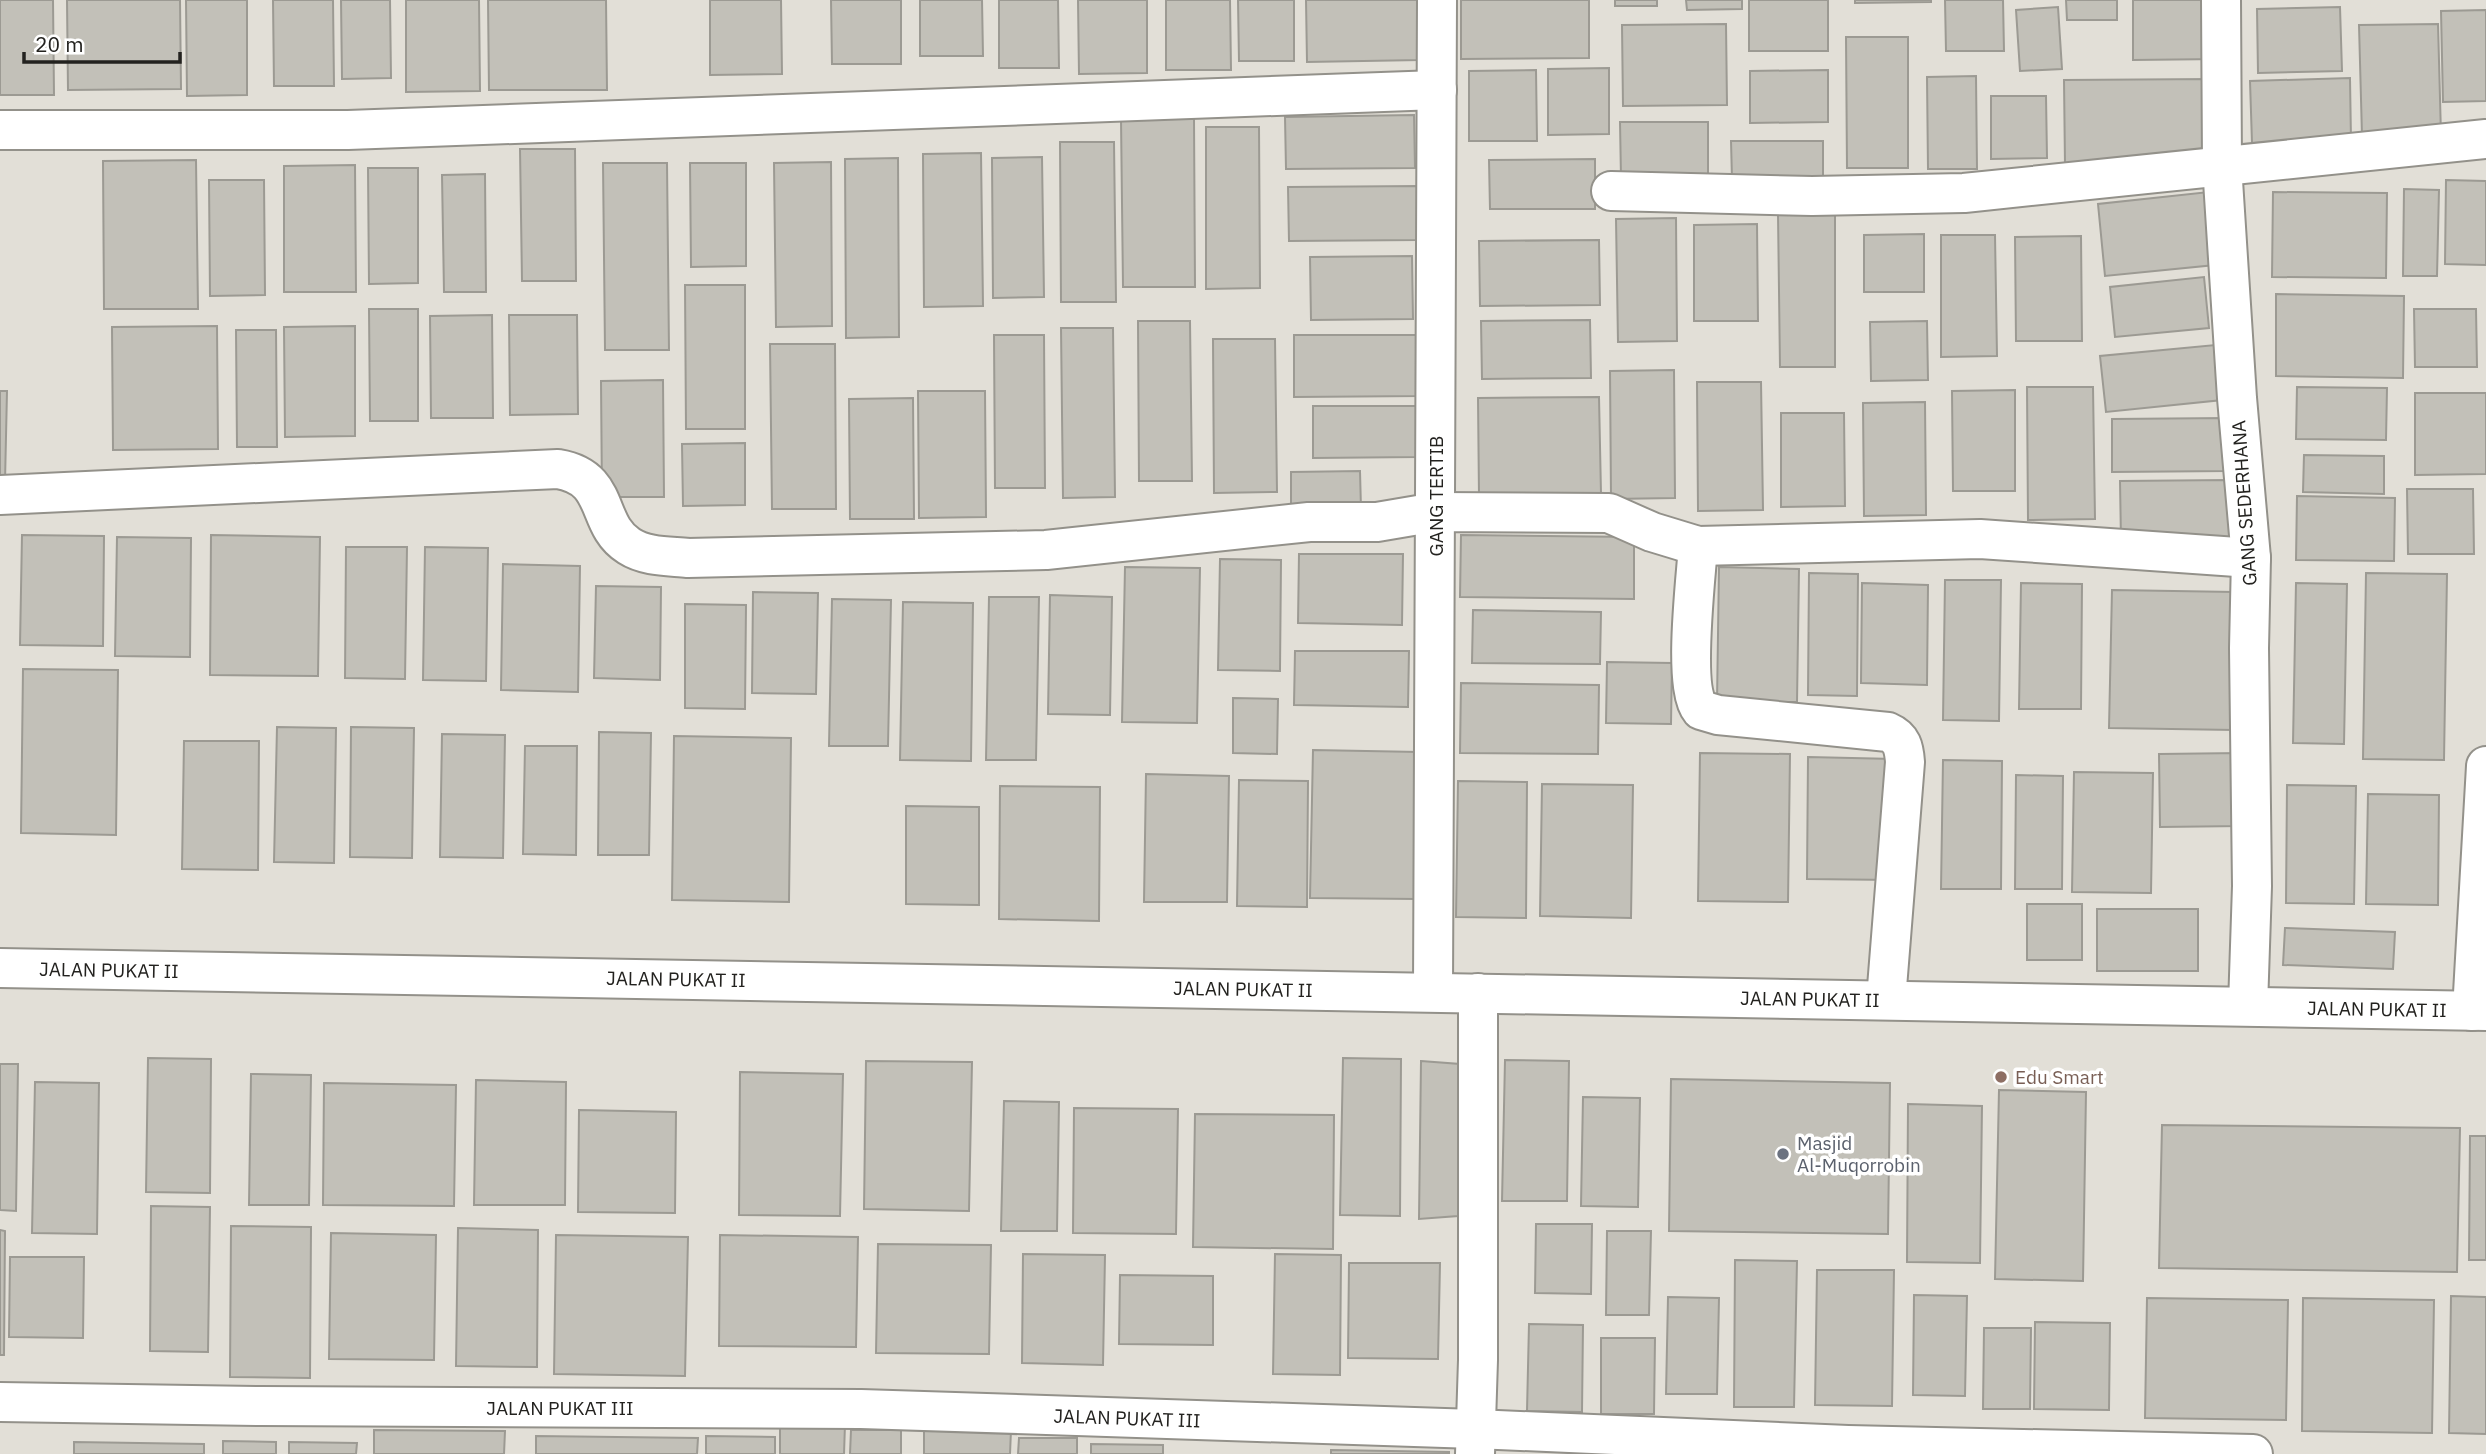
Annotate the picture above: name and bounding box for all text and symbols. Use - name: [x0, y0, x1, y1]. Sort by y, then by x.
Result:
- scale bar: [24, 21, 180, 65]
- text: 20 m: [35, 30, 84, 58]
- street label: GANG SEDERHANA: [2226, 419, 2262, 587]
- street label: GANG TERTIB: [1424, 436, 1448, 556]
- street label: JALAN PUKAT II: [39, 957, 179, 983]
- street label: JALAN PUKAT II: [606, 966, 746, 992]
- street label: JALAN PUKAT II: [1173, 976, 1313, 1002]
- street label: JALAN PUKAT II: [1740, 986, 1880, 1012]
- street label: JALAN PUKAT II: [2307, 996, 2447, 1022]
- place label: Edu Smart: [2015, 1065, 2104, 1089]
- marker: Edu Smart: [1993, 1069, 2009, 1085]
- place label: Masjid Al-Muqorrobin: [1797, 1131, 1921, 1177]
- marker: Masjid Al-Muqorrobin: [1775, 1146, 1791, 1162]
- street label: JALAN PUKAT III: [486, 1396, 634, 1420]
- street label: JALAN PUKAT III: [1053, 1403, 1201, 1433]

